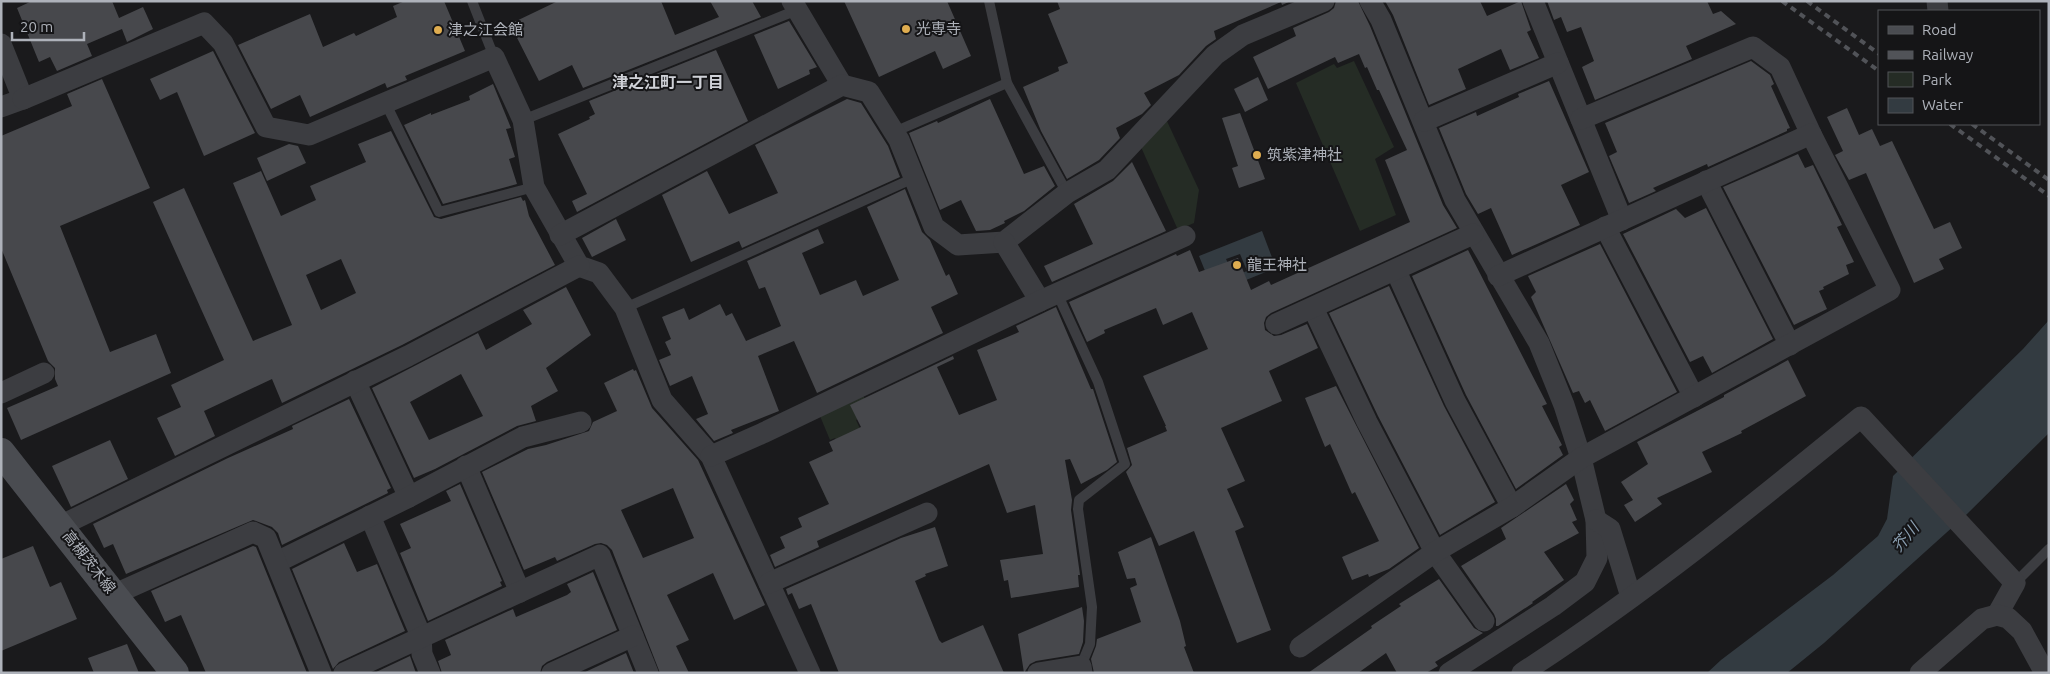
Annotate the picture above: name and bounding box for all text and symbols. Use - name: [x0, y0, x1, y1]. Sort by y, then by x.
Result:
- scale bar: [12, 10, 85, 42]
- legend: [1878, 10, 2040, 125]
- text: 20 m: [20, 18, 53, 35]
- place label: 光専寺: [916, 20, 961, 37]
- place label: 津之江会館: [448, 21, 523, 38]
- text: Road: [1922, 21, 1957, 38]
- marker: 光専寺: [900, 23, 912, 35]
- marker: 津之江会館: [432, 24, 444, 36]
- text: Railway: [1922, 46, 1973, 63]
- text: Park: [1922, 71, 1952, 88]
- district label: 津之江町一丁目: [612, 73, 724, 91]
- text: Water: [1922, 96, 1963, 113]
- place label: 筑紫津神社: [1267, 146, 1342, 163]
- marker: 筑紫津神社: [1251, 149, 1263, 161]
- place label: 龍王神社: [1247, 256, 1307, 273]
- marker: 龍王神社: [1231, 259, 1243, 271]
- water label: 芥川: [1888, 517, 1923, 555]
- street label: 高槻茨木線: [60, 527, 119, 596]

